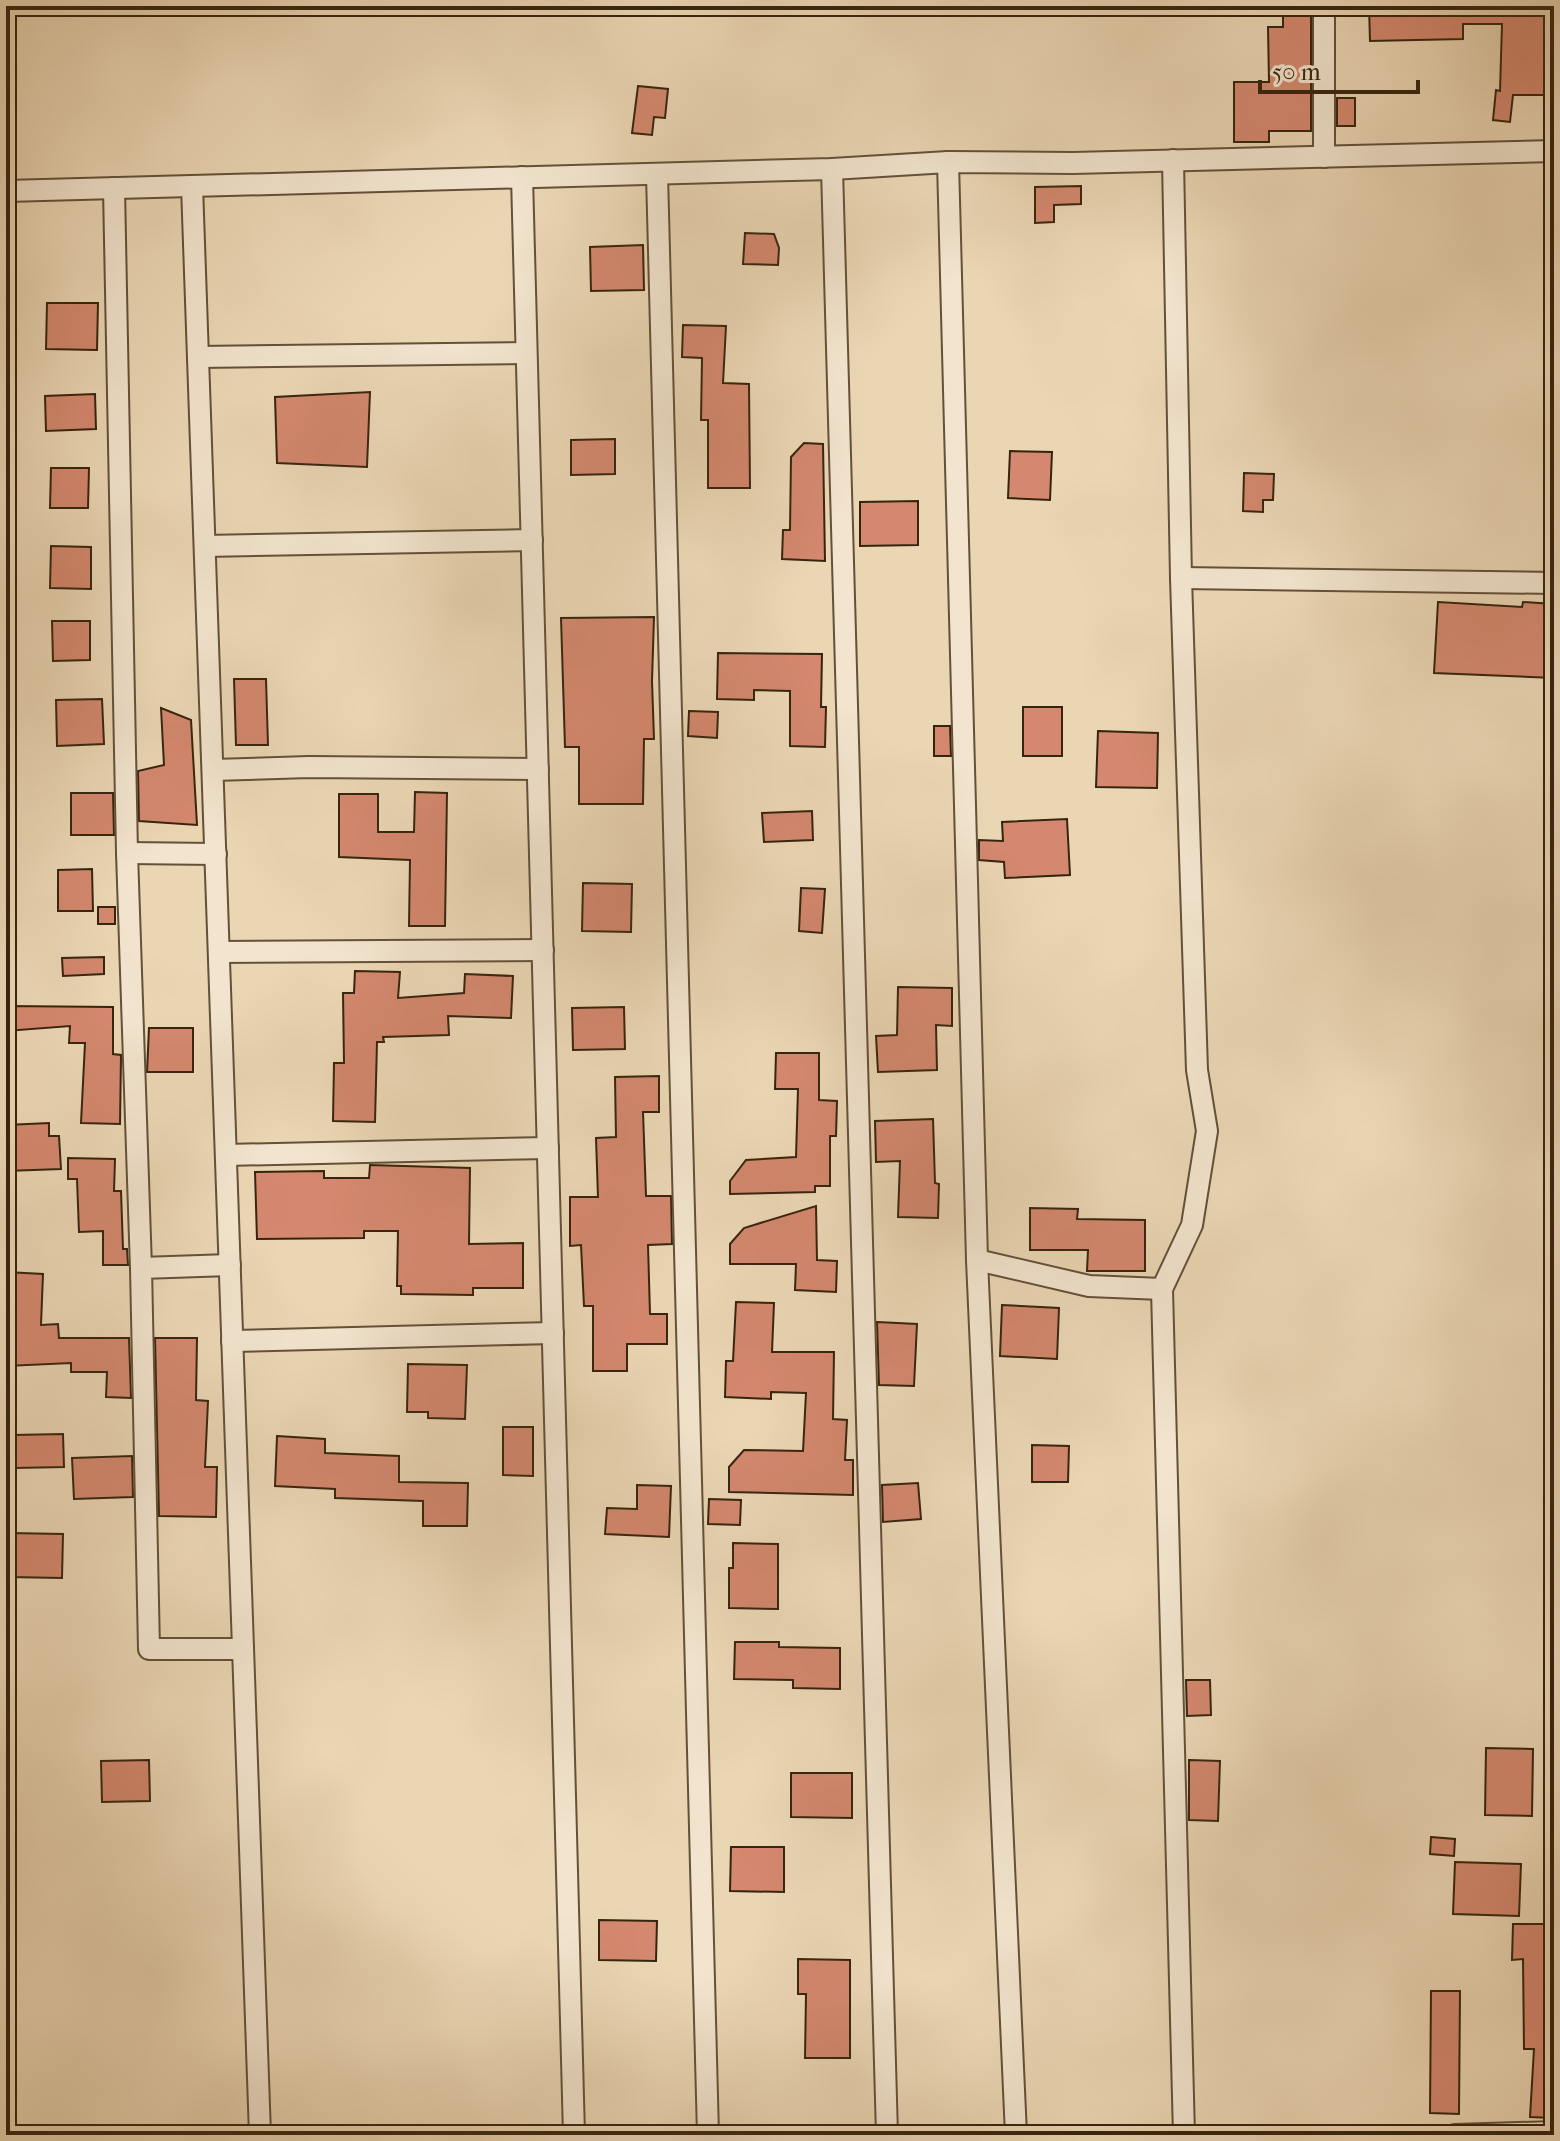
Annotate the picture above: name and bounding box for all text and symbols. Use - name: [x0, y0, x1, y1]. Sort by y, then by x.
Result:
- scale bar: [1260, 44, 1418, 94]
- text: 50 m: [1272, 58, 1321, 86]

